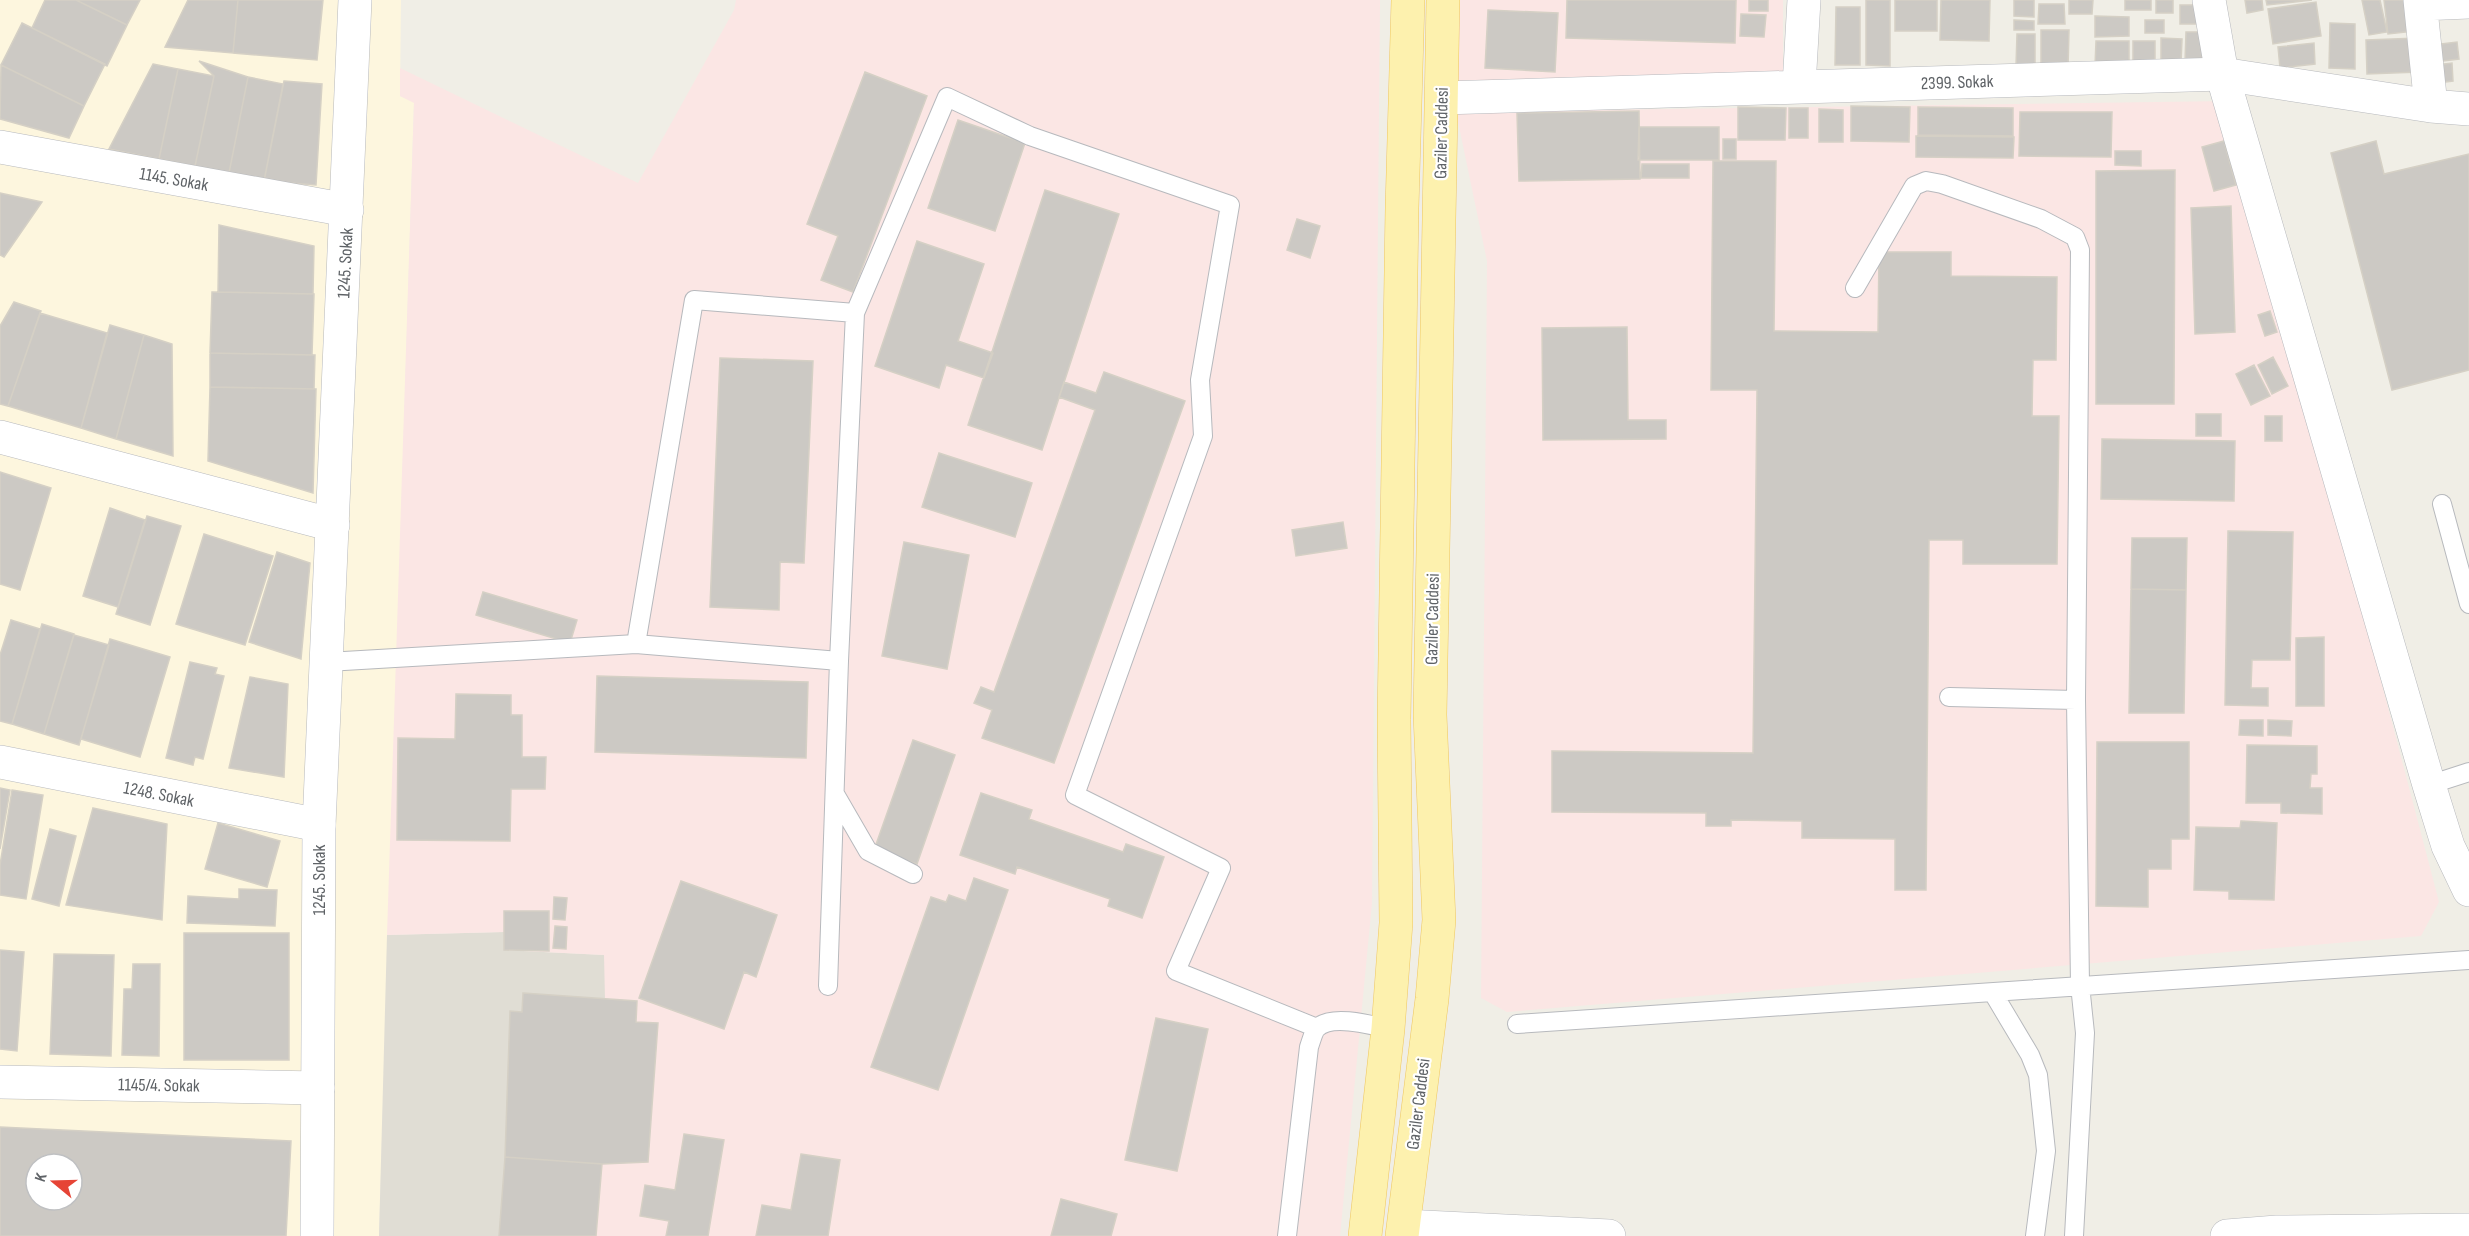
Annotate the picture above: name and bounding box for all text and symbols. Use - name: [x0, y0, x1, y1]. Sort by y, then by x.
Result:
- street label: 2399. Sokak: [1920, 71, 1994, 94]
- street label: Gaziler Caddesi: [1430, 87, 1453, 179]
- street label: 1145. Sokak: [138, 163, 210, 196]
- street label: 1245. Sokak: [333, 227, 358, 299]
- street label: Gaziler Caddesi: [1421, 573, 1444, 665]
- street label: 1248. Sokak: [122, 777, 196, 812]
- street label: 1245. Sokak: [309, 845, 330, 915]
- street label: Gaziler Caddesi: [1402, 1057, 1435, 1151]
- street label: 1145/4. Sokak: [118, 1074, 200, 1097]
- north arrow: [24, 1152, 84, 1212]
- text: K: [31, 1171, 52, 1184]

